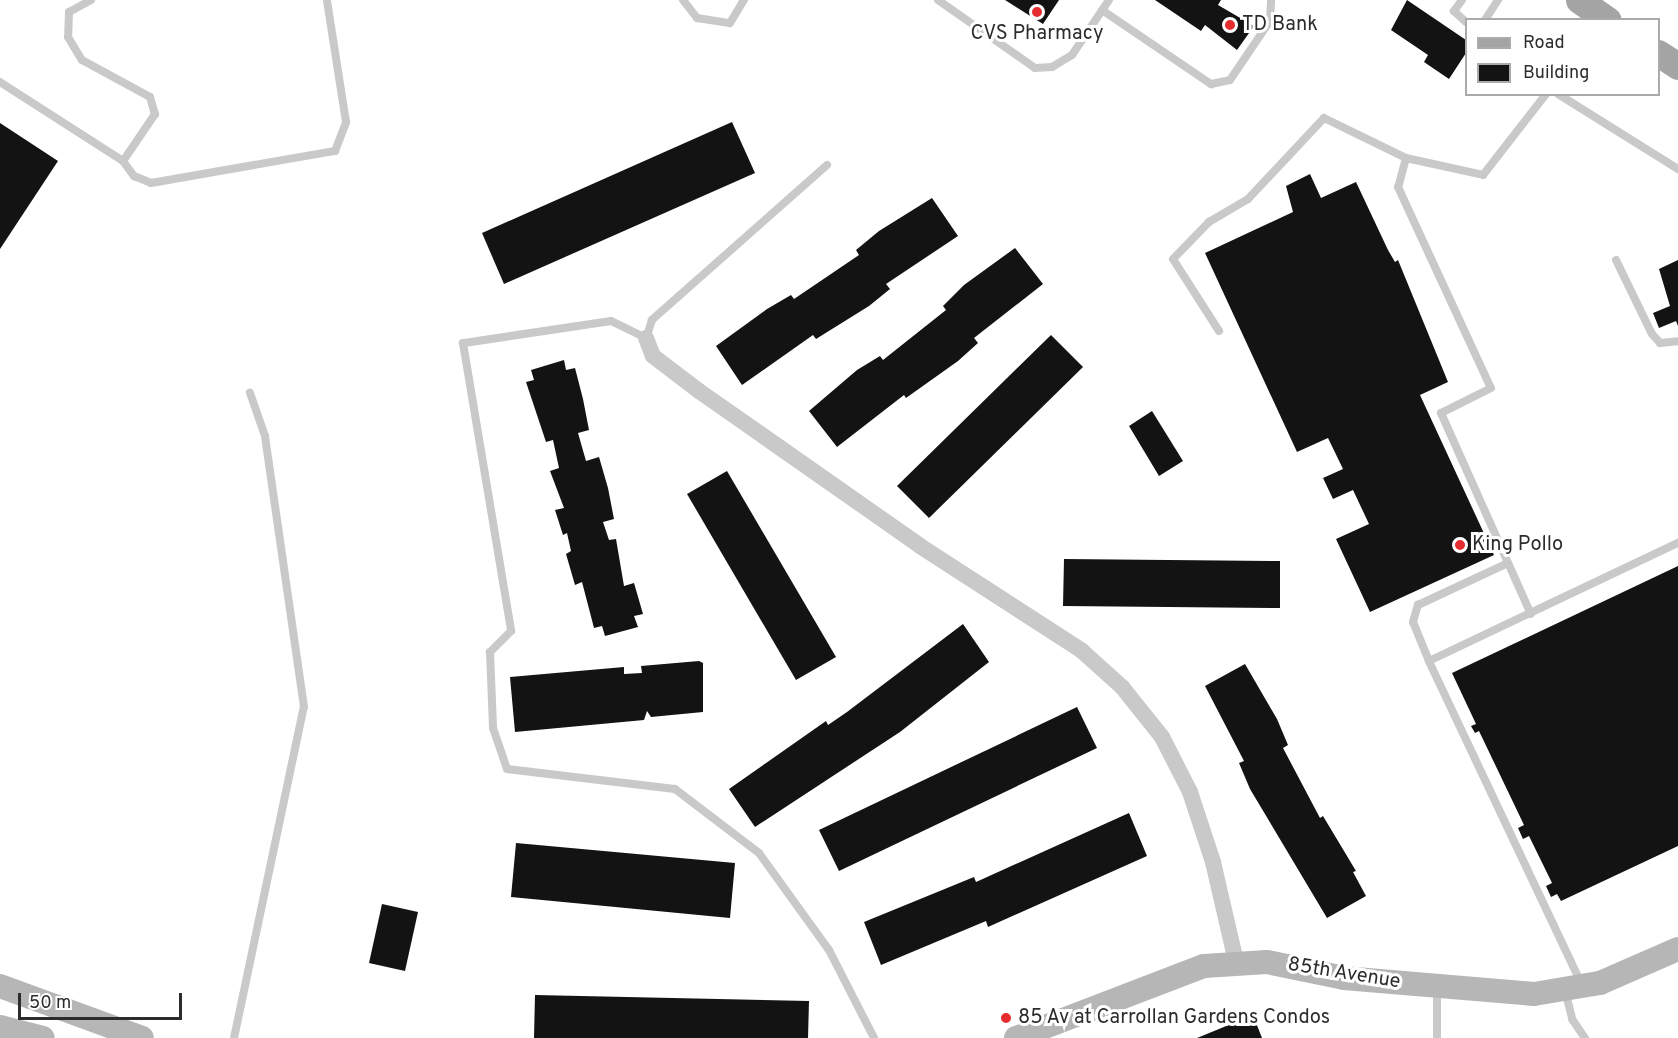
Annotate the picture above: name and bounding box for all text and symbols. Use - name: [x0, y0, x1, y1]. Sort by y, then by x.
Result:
- marker: CVS Pharmacy: [1030, 5, 1044, 19]
- place label: TD Bank: [1242, 13, 1318, 37]
- marker: TD Bank: [1223, 18, 1237, 32]
- legend: [1465, 18, 1660, 96]
- place label: CVS Pharmacy: [971, 22, 1103, 46]
- text: Road: [1523, 32, 1565, 55]
- text: Building: [1523, 62, 1589, 85]
- place label: King Pollo: [1472, 533, 1563, 557]
- marker: King Pollo: [1453, 538, 1467, 552]
- street label: 85th Avenue: [1286, 953, 1402, 995]
- scale bar: [21, 981, 184, 1019]
- text: 50 m: [29, 992, 71, 1015]
- place label: 85 Av at Carrollan Gardens Condos: [1018, 1006, 1331, 1030]
- marker: 85 Av at Carrollan Gardens Condos: [999, 1011, 1013, 1025]

